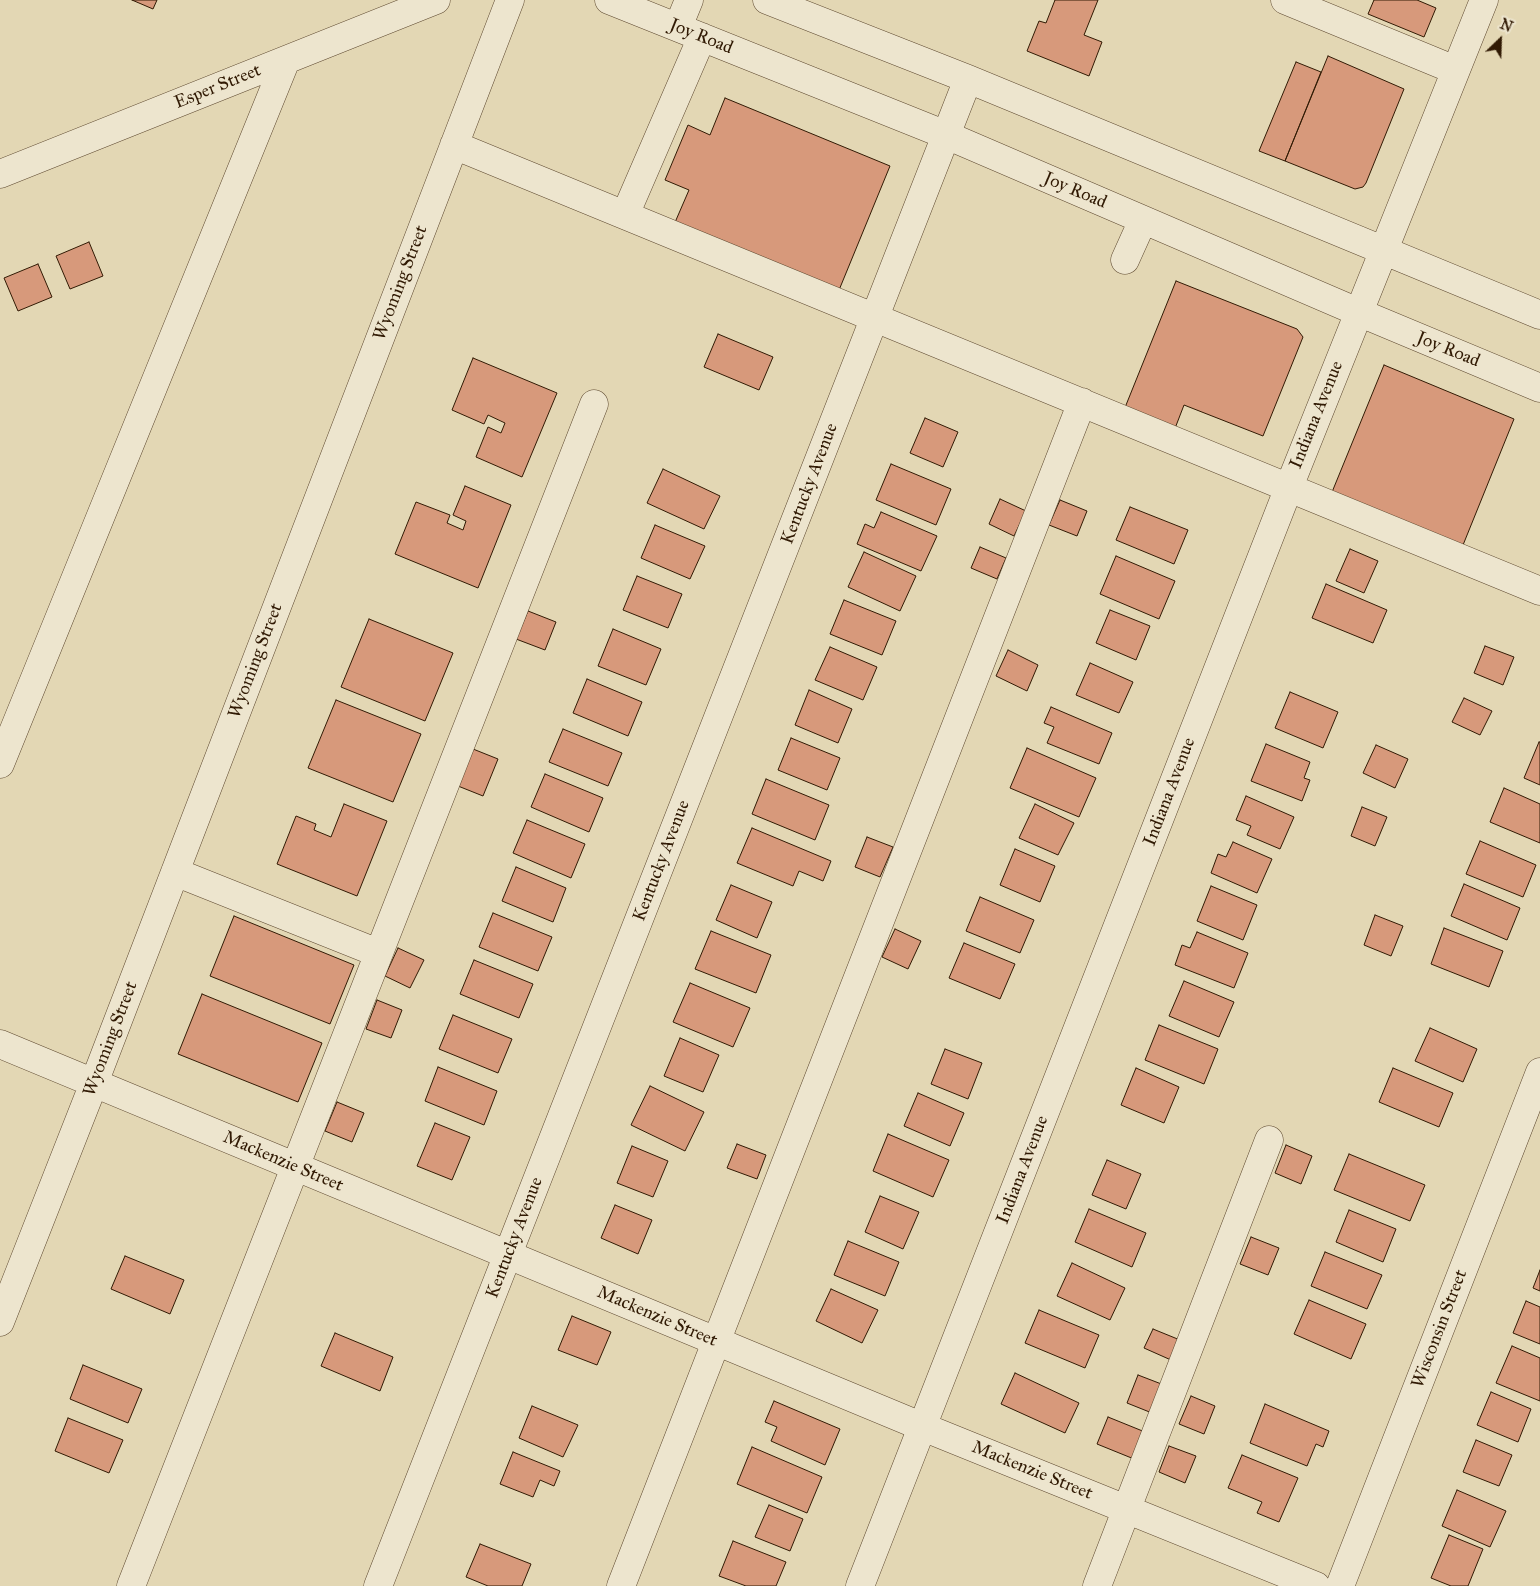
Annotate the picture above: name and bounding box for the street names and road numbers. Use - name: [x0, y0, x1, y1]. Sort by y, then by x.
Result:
- street label: Joy Road: [666, 15, 736, 59]
- street label: Esper Street: [172, 60, 264, 114]
- street label: Joy Road: [1040, 168, 1110, 214]
- street label: Wyoming Street: [369, 223, 433, 343]
- street label: Joy Road: [1413, 328, 1483, 372]
- street label: Indiana Avenue: [1286, 358, 1348, 472]
- street label: Kentucky Avenue: [777, 420, 843, 548]
- street label: Wyoming Street: [224, 601, 288, 721]
- street label: Indiana Avenue: [1139, 735, 1201, 849]
- street label: Kentucky Avenue: [629, 797, 695, 925]
- street label: Wyoming Street: [79, 979, 143, 1099]
- street label: Indiana Avenue: [992, 1113, 1054, 1227]
- street label: Mackenzie Street: [220, 1127, 346, 1197]
- street label: Kentucky Avenue: [482, 1174, 548, 1302]
- street label: Wisconsin Street: [1408, 1267, 1472, 1391]
- street label: Mackenzie Street: [594, 1282, 720, 1352]
- street label: Mackenzie Street: [968, 1437, 1096, 1505]

